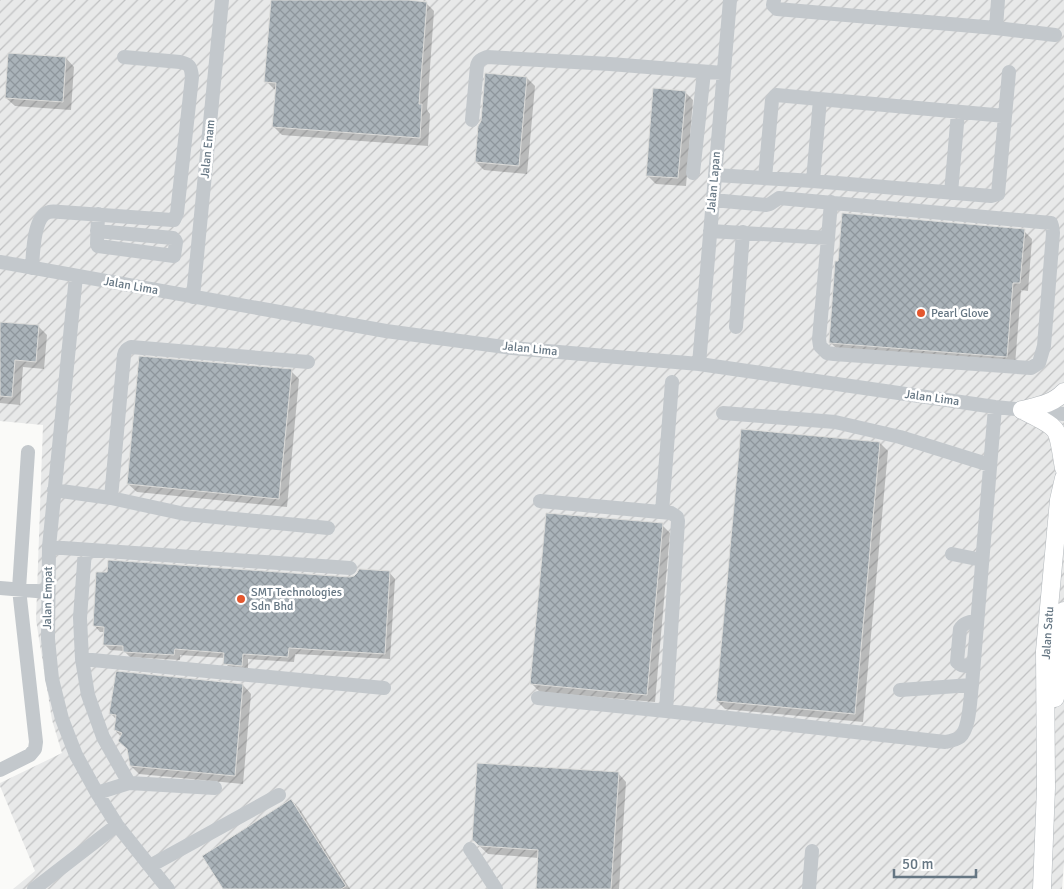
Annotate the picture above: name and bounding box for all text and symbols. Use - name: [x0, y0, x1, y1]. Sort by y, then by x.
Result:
- street label: Jalan Enam: [197, 119, 219, 179]
- street label: Jalan Lapan: [704, 151, 724, 213]
- street label: Jalan Lima: [103, 274, 159, 298]
- place label: Pearl Glove: [931, 306, 989, 321]
- marker: Pearl Glove: [915, 307, 927, 319]
- street label: Jalan Lima: [502, 339, 558, 359]
- street label: Jalan Lima: [904, 387, 960, 409]
- street label: Jalan Empat: [40, 566, 56, 630]
- place label: SMT Technologies Sdn Bhd: [251, 585, 342, 614]
- marker: SMT Technologies Sdn Bhd: [235, 593, 247, 605]
- street label: Jalan Satu: [1039, 606, 1057, 660]
- scale bar: [894, 846, 976, 878]
- text: 50 m: [902, 855, 933, 873]

